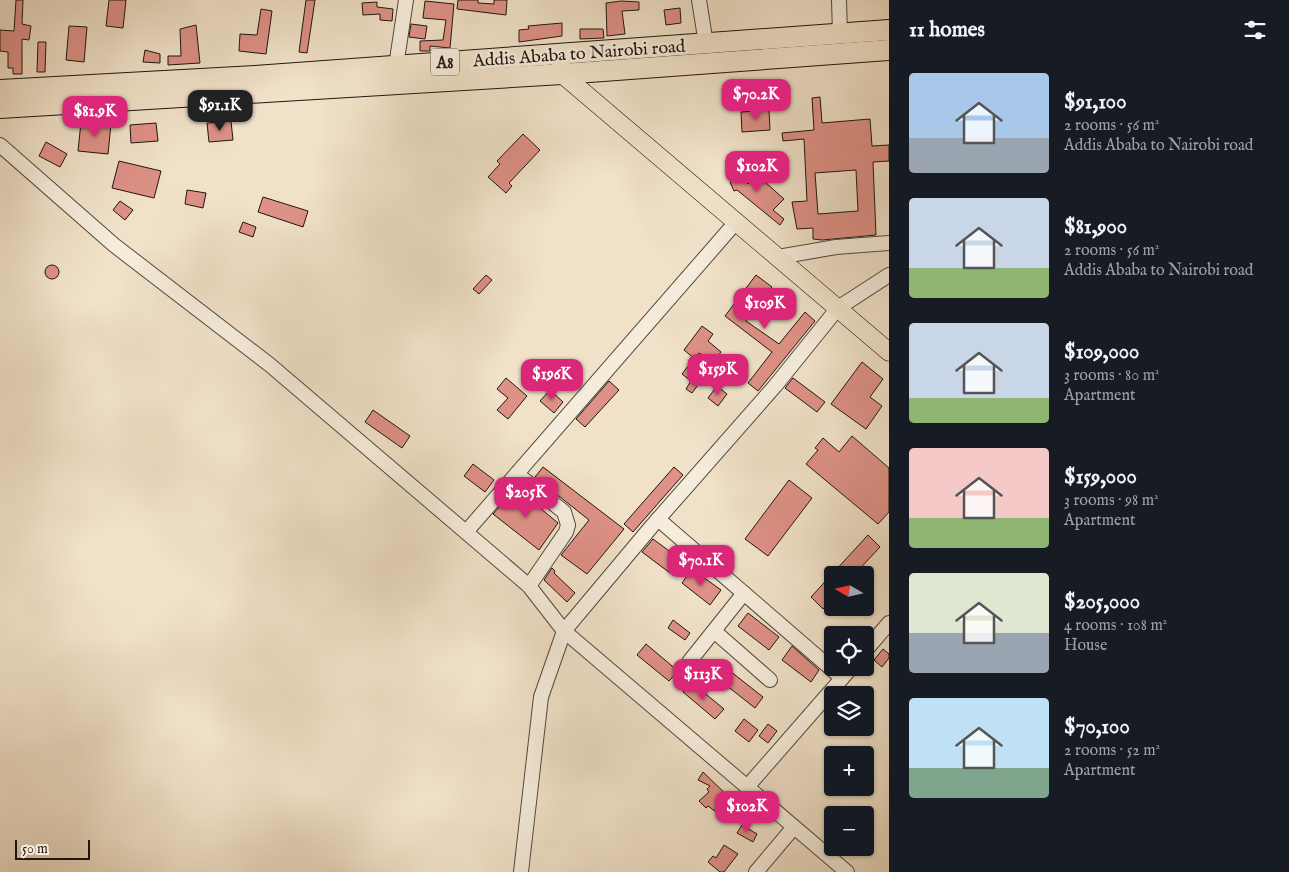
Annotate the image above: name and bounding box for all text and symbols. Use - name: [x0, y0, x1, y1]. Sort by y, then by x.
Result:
- icon: filters: [1241, 16, 1269, 44]
- text: 11 homes: [909, 17, 985, 44]
- street label: Addis Ababa to Nairobi road: [471, 36, 687, 73]
- road number: A8: [431, 48, 459, 76]
- pin: $70.2K: [715, 78, 797, 121]
- text: $70.2K: [733, 85, 779, 105]
- text: $91,100: [1064, 89, 1127, 116]
- pin: $91.1K: [179, 90, 261, 132]
- icon: home: [949, 93, 1009, 153]
- pin: $81.9K: [54, 96, 136, 138]
- text: $91.1K: [199, 96, 241, 116]
- text: $81.9K: [73, 102, 117, 122]
- text: 2 rooms · 56 m²: [1064, 116, 1159, 136]
- text: Addis Ababa to Nairobi road: [1064, 136, 1253, 156]
- pin: $102K: [722, 150, 792, 193]
- text: $102K: [736, 157, 778, 177]
- text: $81,900: [1064, 214, 1127, 241]
- icon: home: [949, 218, 1009, 278]
- text: 2 rooms · 56 m²: [1064, 241, 1159, 261]
- text: Addis Ababa to Nairobi road: [1064, 261, 1253, 281]
- pin: $109K: [730, 288, 800, 330]
- text: $109K: [744, 294, 786, 314]
- text: $109,000: [1064, 339, 1139, 366]
- icon: home: [949, 343, 1009, 403]
- pin: $159K: [683, 354, 753, 396]
- pin: $196K: [517, 358, 587, 401]
- text: $159K: [698, 360, 738, 380]
- text: $196K: [532, 365, 572, 385]
- text: 3 rooms · 80 m²: [1064, 366, 1160, 386]
- text: Apartment: [1064, 386, 1135, 406]
- text: $159,000: [1064, 464, 1137, 491]
- icon: home: [949, 468, 1009, 528]
- pin: $205K: [491, 476, 561, 519]
- text: $205K: [505, 483, 547, 503]
- text: 3 rooms · 98 m²: [1064, 491, 1159, 511]
- text: Apartment: [1064, 511, 1135, 531]
- pin: $70.1K: [660, 544, 742, 587]
- text: $70.1K: [678, 551, 724, 571]
- north arrow: [824, 566, 874, 616]
- map controls: [824, 566, 874, 856]
- text: $205,000: [1064, 589, 1140, 616]
- icon: home: [949, 593, 1009, 653]
- text: 4 rooms · 108 m²: [1064, 616, 1167, 636]
- button: locate: [824, 626, 874, 676]
- text: House: [1064, 636, 1107, 656]
- pin: $113K: [668, 658, 738, 701]
- text: $113K: [684, 665, 722, 685]
- button: layers: [824, 686, 874, 736]
- text: $70,100: [1064, 714, 1130, 741]
- icon: home: [949, 718, 1009, 778]
- text: 2 rooms · 52 m²: [1064, 741, 1160, 761]
- button: +: [824, 746, 874, 796]
- text: Apartment: [1064, 761, 1135, 781]
- pin: $102K: [712, 790, 782, 833]
- text: $102K: [726, 797, 768, 817]
- button: −: [824, 806, 874, 856]
- scale bar: [15, 837, 90, 860]
- text: 50 m: [22, 840, 48, 858]

